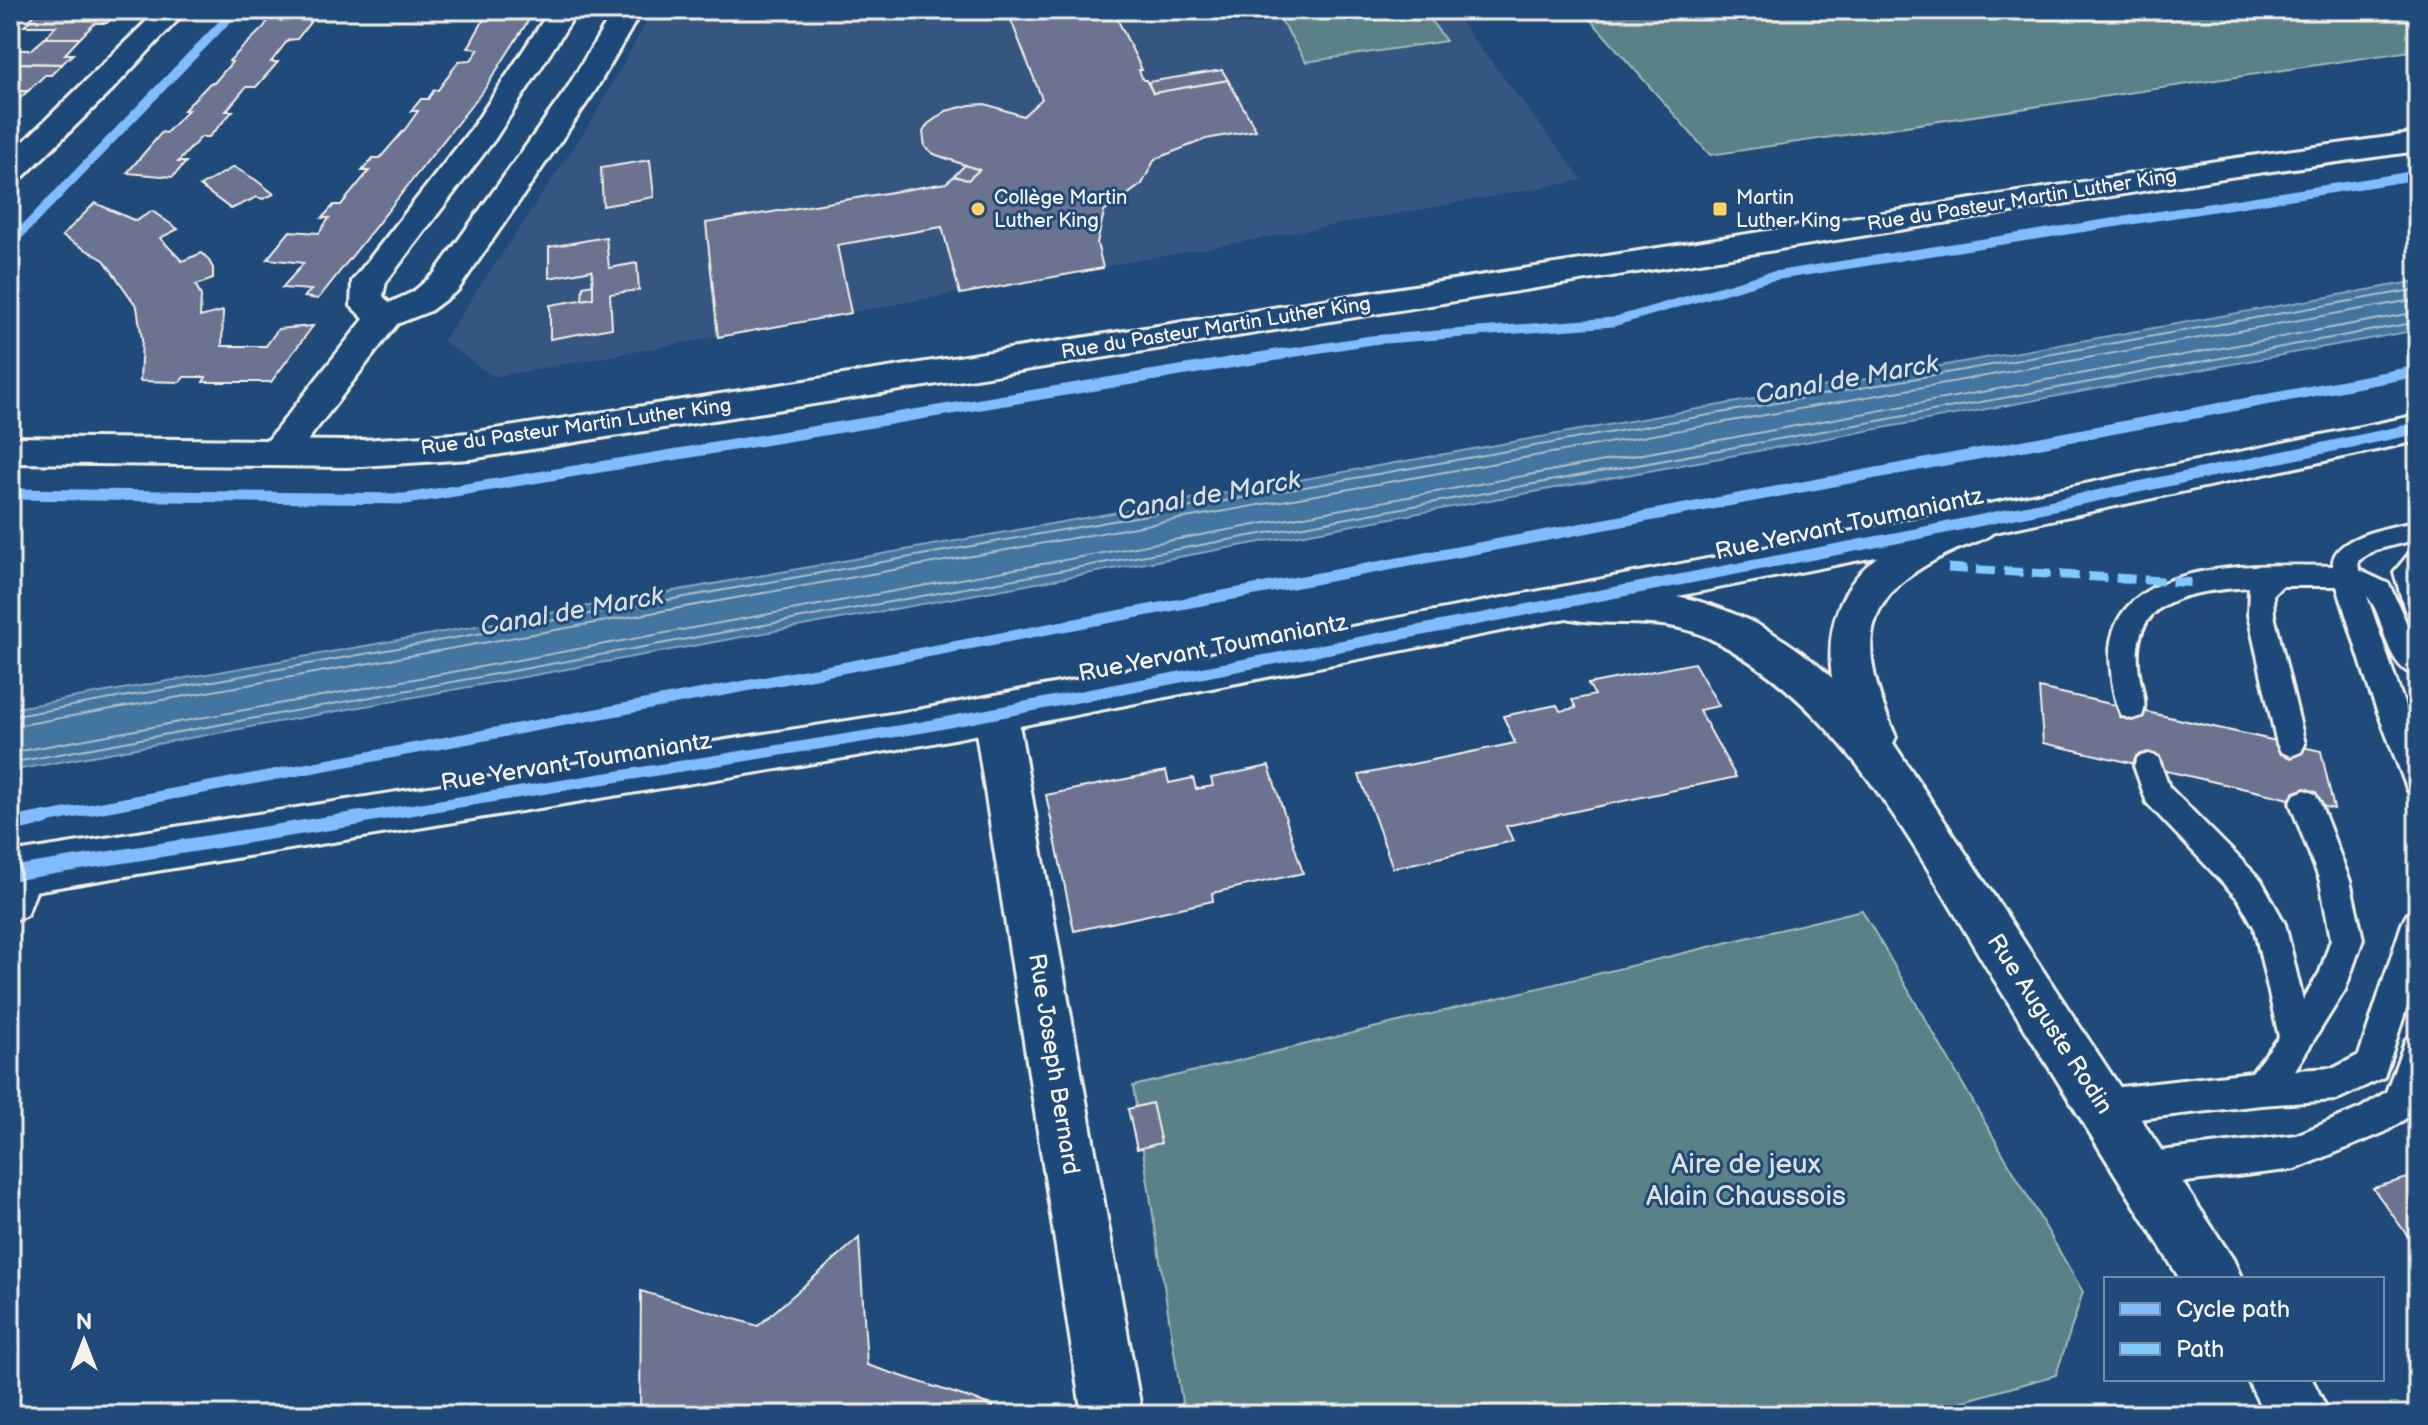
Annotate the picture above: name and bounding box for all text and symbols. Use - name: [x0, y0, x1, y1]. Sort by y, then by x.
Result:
- street label: Rue du Pasteur Martin Luther King: [1866, 164, 2178, 236]
- place label: Collège Martin Luther King: [994, 186, 1127, 233]
- place label: Martin Luther King: [1736, 186, 1841, 233]
- marker: Collège Martin Luther King: [969, 200, 987, 218]
- marker: Martin Luther King: [1711, 200, 1729, 218]
- street label: Rue du Pasteur Martin Luther King: [1060, 292, 1372, 364]
- water label: Canal de Marck: [1753, 348, 1942, 411]
- street label: Rue du Pasteur Martin Luther King: [419, 393, 733, 461]
- water label: Canal de Marck: [1115, 464, 1304, 527]
- street label: Rue Yervant Toumaniantz: [1712, 481, 1986, 567]
- water label: Canal de Marck: [478, 580, 667, 643]
- street label: Rue Yervant Toumaniantz: [1076, 608, 1350, 688]
- street label: Rue Yervant Toumaniantz: [439, 726, 714, 798]
- street label: Rue Auguste Rodin: [1981, 928, 2119, 1120]
- street label: Rue Joseph Bernard: [1022, 951, 1086, 1177]
- park label: Aire de jeux Alain Chaussois: [1646, 1148, 1846, 1213]
- legend: [2104, 1277, 2384, 1381]
- text: Cycle path: [2176, 1295, 2290, 1324]
- north arrow: [44, 1301, 124, 1381]
- text: N: [76, 1309, 92, 1336]
- text: Path: [2176, 1335, 2224, 1364]

